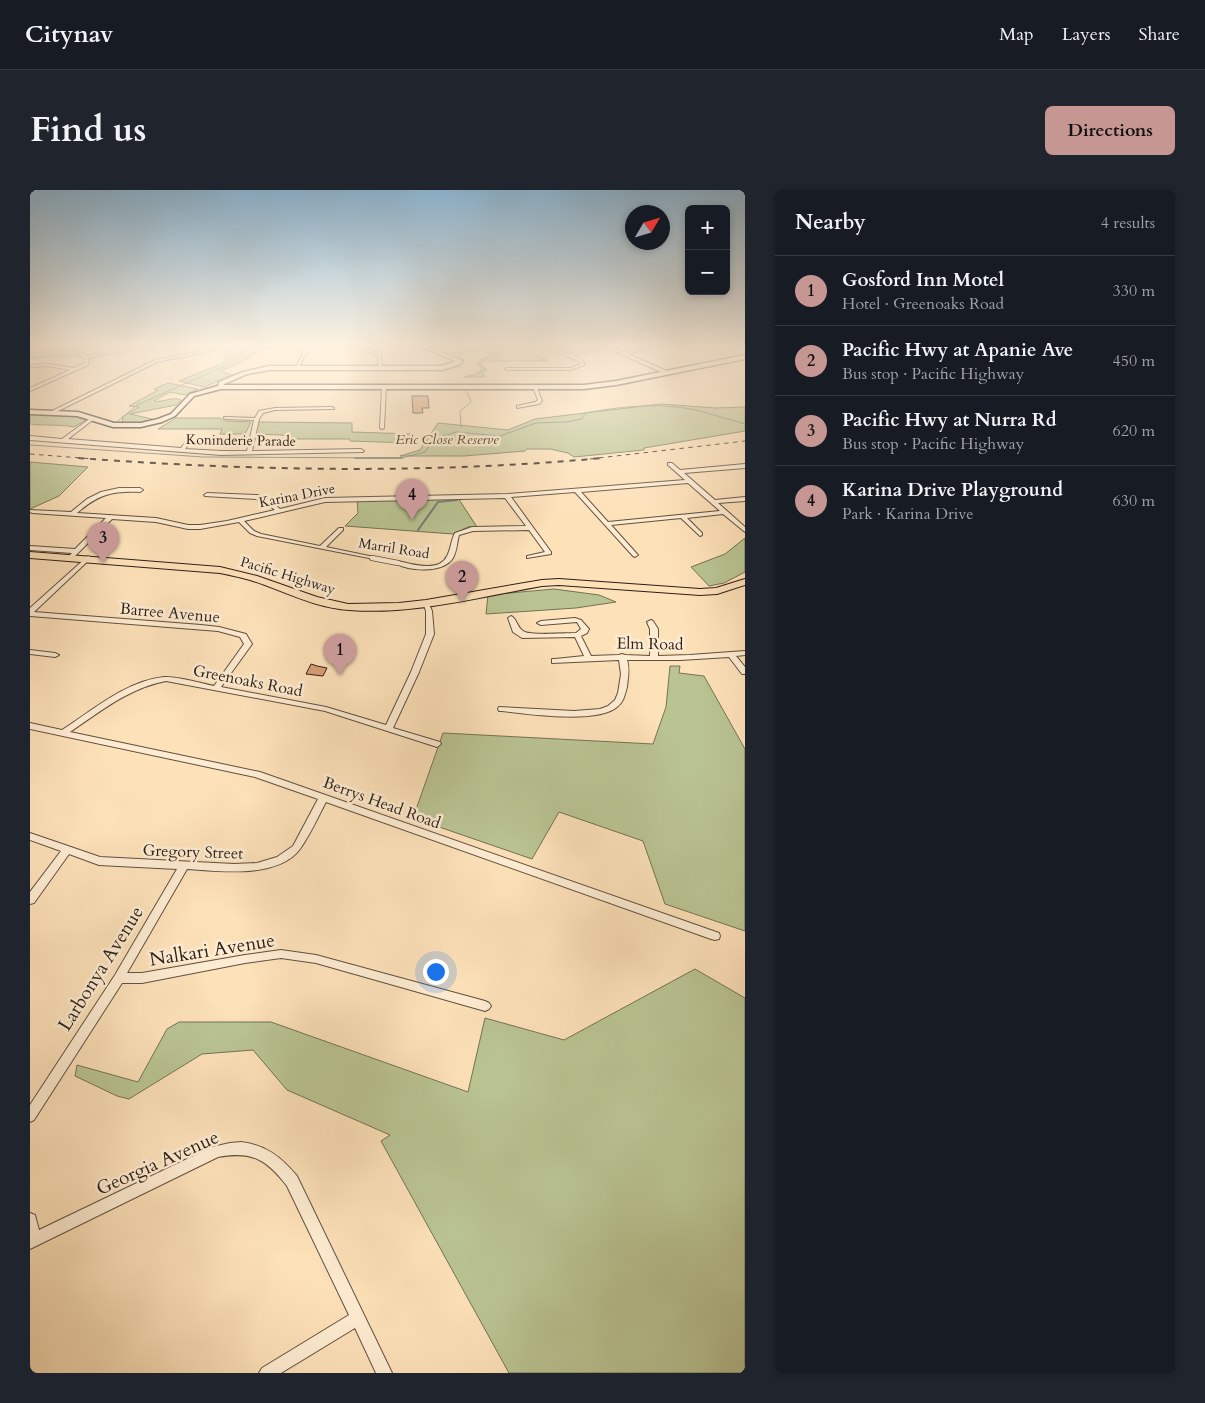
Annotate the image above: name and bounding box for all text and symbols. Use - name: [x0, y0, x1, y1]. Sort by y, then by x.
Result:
- text: Citynav: [25, 18, 113, 51]
- text: Map: [999, 22, 1034, 47]
- text: Layers: [1062, 22, 1111, 47]
- text: Share: [1139, 22, 1180, 47]
- text: Find us: [30, 106, 146, 154]
- button: Directions: [1045, 106, 1175, 155]
- north arrow: [625, 205, 670, 250]
- map controls: [685, 205, 730, 295]
- button: +: [685, 205, 730, 250]
- text: Nearby: [795, 208, 866, 237]
- text: 4 results: [1101, 212, 1155, 234]
- button: −: [685, 250, 730, 295]
- text: Gosford Inn Motel: [842, 267, 1004, 293]
- text: 1: [807, 280, 815, 302]
- text: 330 m: [1113, 280, 1155, 302]
- text: Hotel · Greenoaks Road: [842, 293, 1004, 315]
- text: Pacific Hwy at Apanie Ave: [842, 337, 1073, 363]
- text: 2: [807, 350, 815, 372]
- text: 450 m: [1113, 350, 1155, 372]
- text: Bus stop · Pacific Highway: [842, 363, 1024, 385]
- text: Pacific Hwy at Nurra Rd: [842, 407, 1057, 433]
- text: 3: [807, 420, 815, 442]
- text: 620 m: [1113, 420, 1155, 442]
- street label: Koninderie Parade: [186, 430, 296, 451]
- park label: Eric Close Reserve: [395, 430, 499, 449]
- text: Bus stop · Pacific Highway: [842, 433, 1024, 455]
- text: Karina Drive Playground: [842, 477, 1063, 503]
- street label: Karina Drive: [257, 479, 337, 512]
- pin: 4: [396, 479, 428, 520]
- text: 4: [807, 490, 815, 512]
- text: 630 m: [1113, 490, 1155, 512]
- text: Park · Karina Drive: [842, 503, 974, 525]
- pin: 3: [87, 522, 119, 563]
- street label: Marril Road: [357, 534, 431, 564]
- street label: Pacific Highway: [238, 552, 338, 599]
- pin: 2: [446, 561, 478, 602]
- street label: Barree Avenue: [119, 598, 221, 628]
- street label: Elm Road: [616, 632, 684, 656]
- pin: 1: [324, 634, 356, 675]
- street label: Greenoaks Road: [191, 660, 305, 702]
- street label: Berrys Head Road: [320, 771, 444, 835]
- street label: Gregory Street: [142, 839, 244, 865]
- street label: Larbonya Avenue: [52, 901, 150, 1036]
- street label: Nalkari Avenue: [148, 927, 277, 973]
- your location: [423, 959, 449, 985]
- street label: Georgia Avenue: [92, 1124, 223, 1202]

